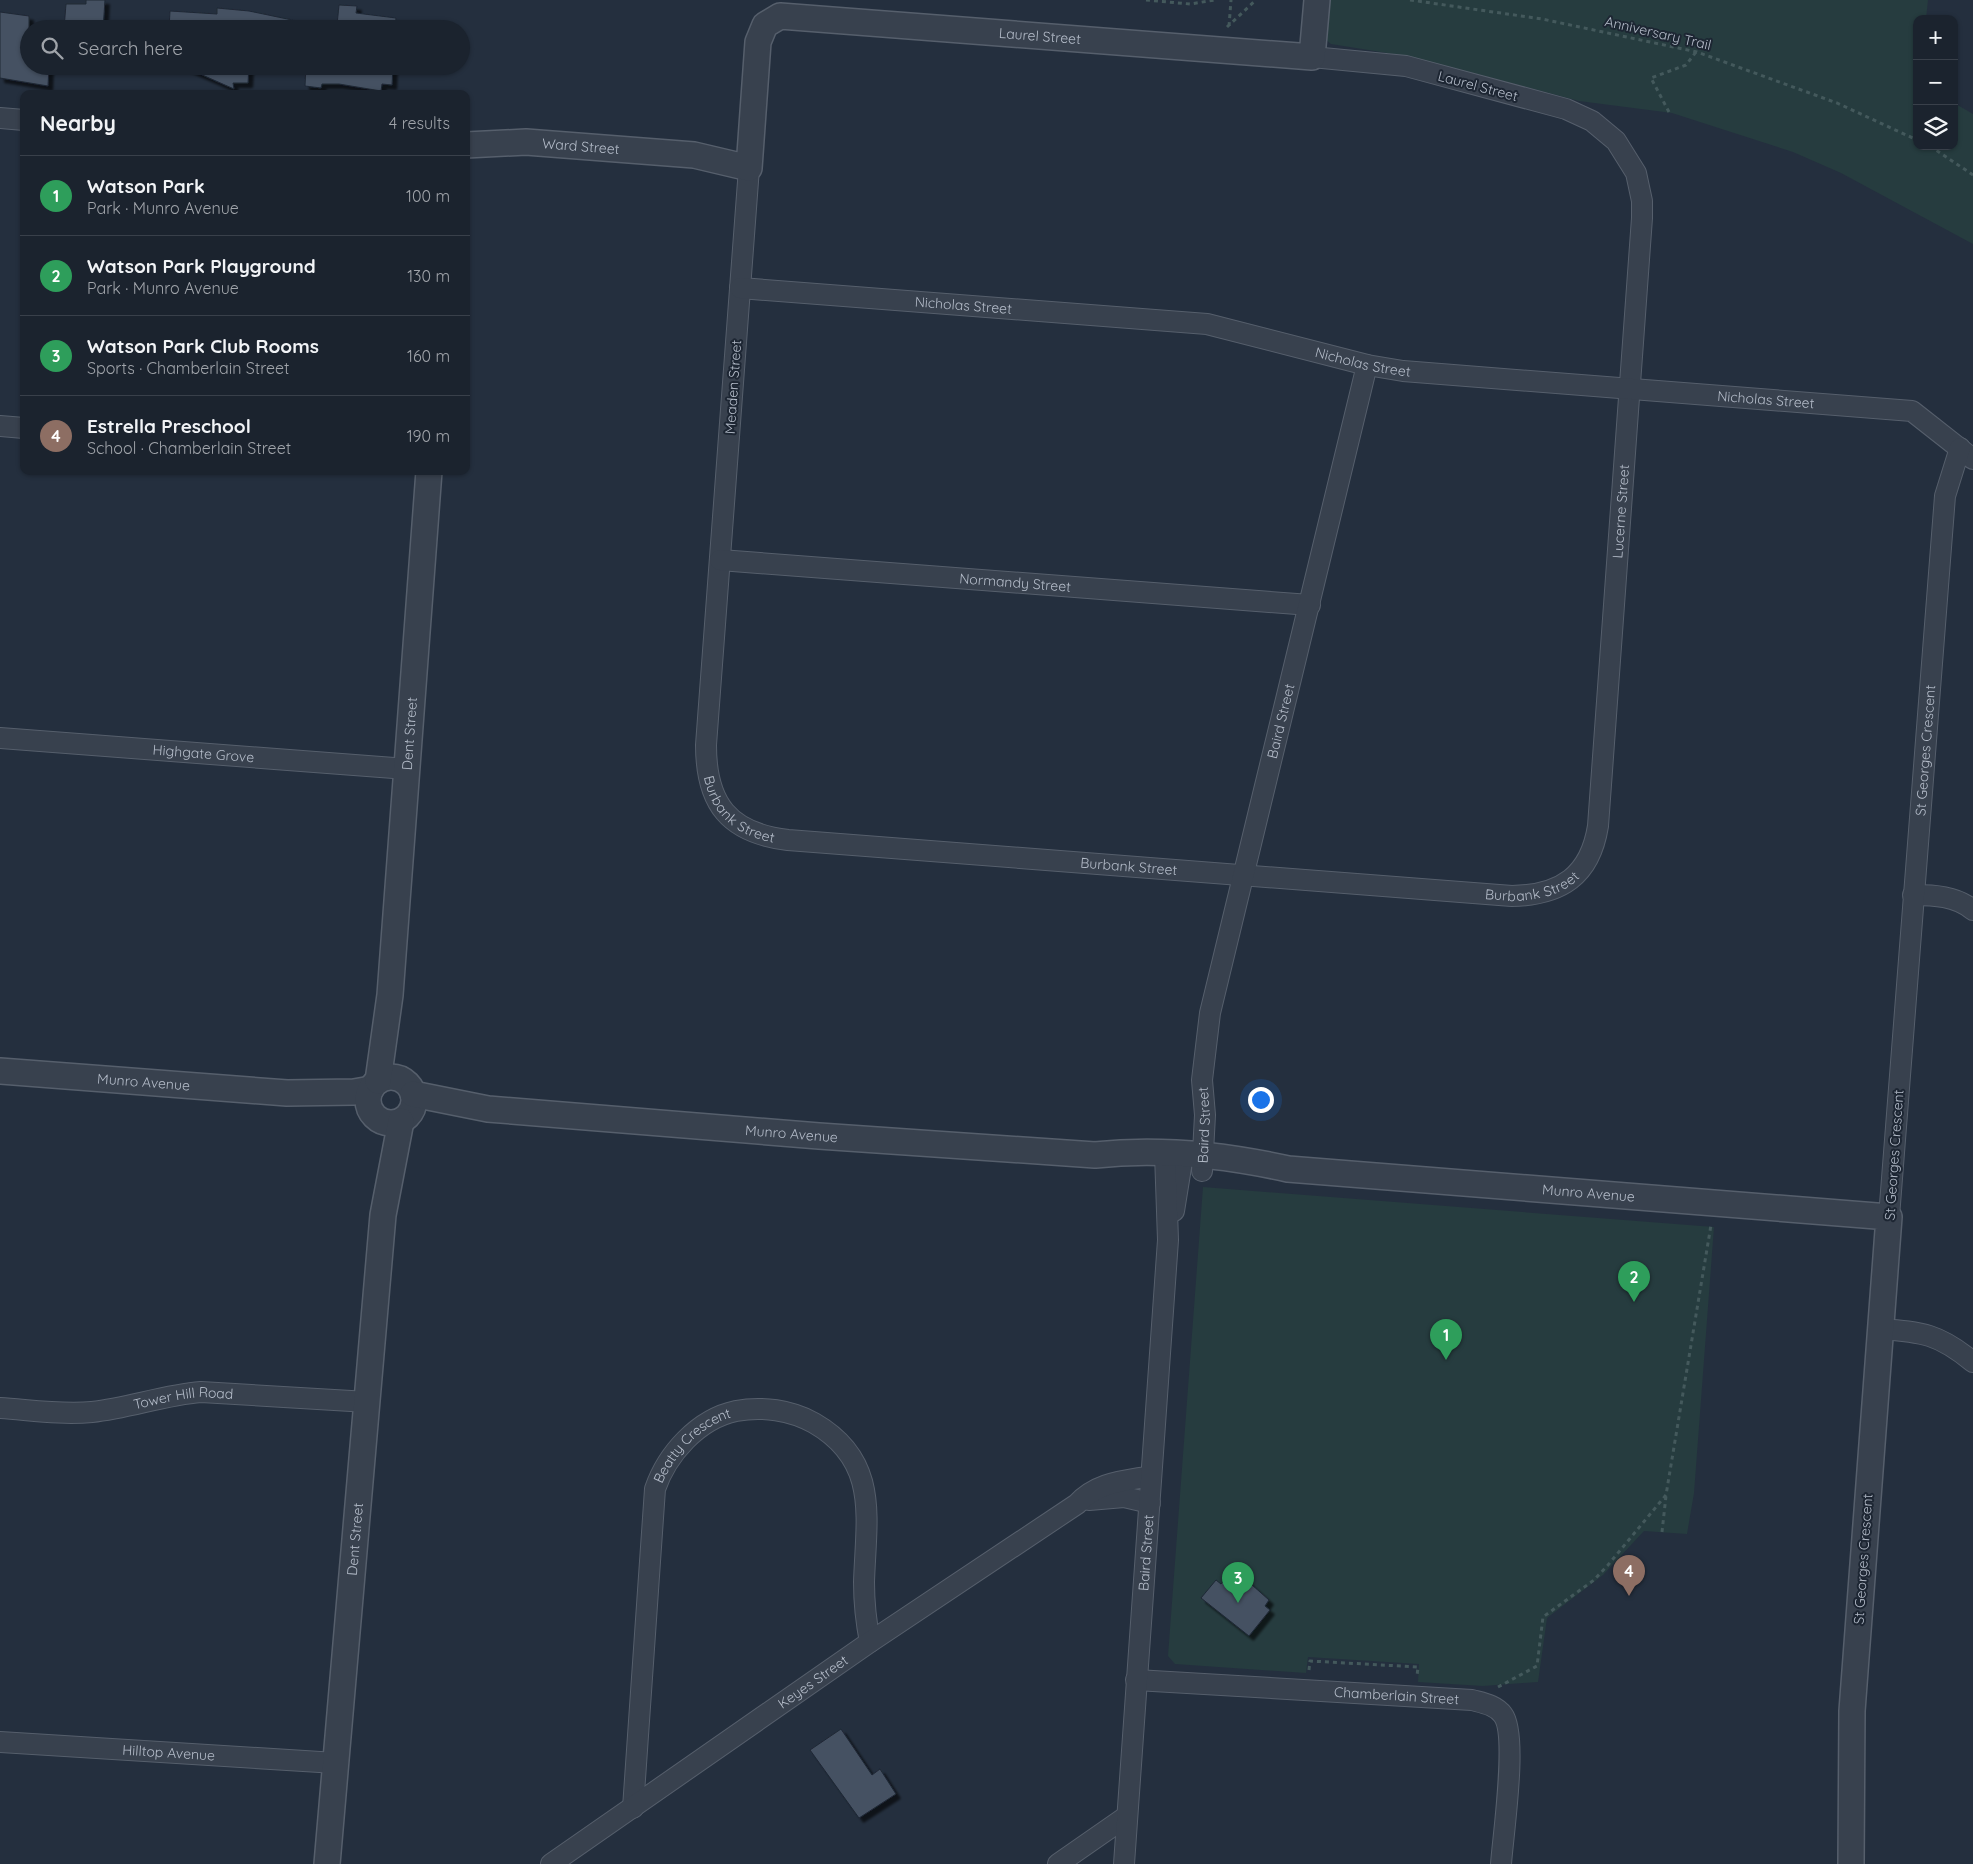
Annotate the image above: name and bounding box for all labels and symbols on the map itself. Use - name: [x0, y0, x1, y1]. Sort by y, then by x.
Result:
- street label: Anniversary Trail: [1603, 12, 1713, 54]
- street label: Laurel Street: [998, 24, 1082, 48]
- street label: Laurel Street: [1436, 67, 1520, 105]
- street label: Ward Street: [541, 134, 620, 158]
- street label: Nicholas Street: [914, 293, 1013, 318]
- street label: Meaden Street: [721, 339, 745, 435]
- street label: Nicholas Street: [1313, 343, 1412, 381]
- street label: Nicholas Street: [1717, 387, 1815, 412]
- street label: Lucerne Street: [1608, 464, 1633, 559]
- street label: Normandy Street: [959, 569, 1072, 596]
- street label: Baird Street: [1263, 682, 1299, 760]
- street label: St Georges Crescent: [1911, 684, 1939, 817]
- street label: Dent Street: [398, 696, 421, 771]
- street label: Highgate Grove: [152, 741, 255, 766]
- street label: Burbank Street: [700, 774, 777, 847]
- street label: Burbank Street: [1080, 854, 1178, 879]
- street label: Burbank Street: [1484, 867, 1583, 905]
- street label: Munro Avenue: [97, 1069, 191, 1095]
- street label: Baird Street: [1193, 1086, 1214, 1164]
- your location: [1248, 1087, 1274, 1113]
- street label: St Georges Crescent: [1880, 1089, 1908, 1221]
- street label: Munro Avenue: [744, 1121, 839, 1146]
- street label: Munro Avenue: [1541, 1180, 1636, 1206]
- pin: 2: [1618, 1261, 1650, 1302]
- pin: 1: [1430, 1319, 1462, 1360]
- street label: Tower Hill Road: [132, 1383, 234, 1413]
- street label: Beatty Crescent: [649, 1404, 733, 1486]
- street label: St Georges Crescent: [1849, 1493, 1877, 1625]
- street label: Dent Street: [343, 1502, 367, 1576]
- street label: Baird Street: [1134, 1514, 1158, 1591]
- pin: 4: [1613, 1555, 1645, 1596]
- pin: 3: [1222, 1562, 1254, 1603]
- street label: Keyes Street: [774, 1651, 852, 1712]
- street label: Chamberlain Street: [1334, 1683, 1460, 1708]
- street label: Hilltop Avenue: [122, 1741, 216, 1764]

